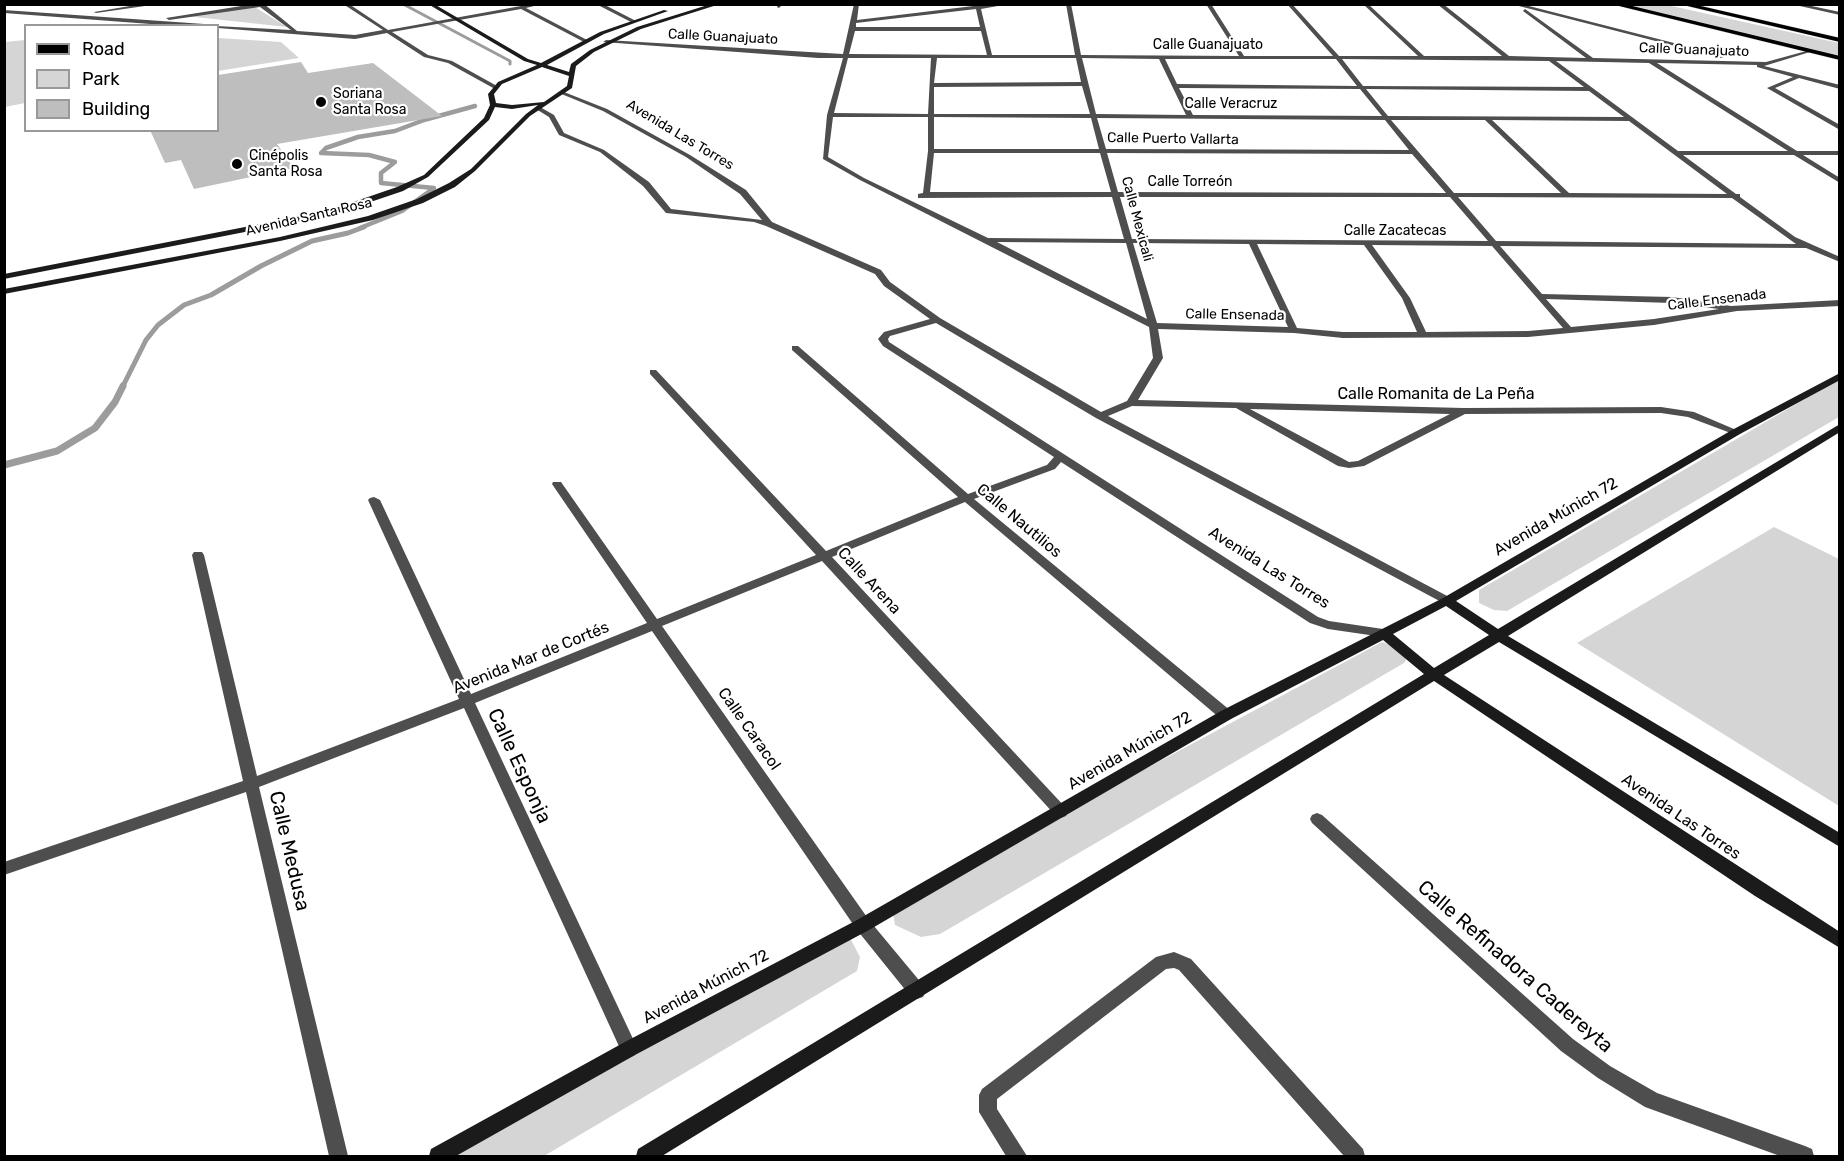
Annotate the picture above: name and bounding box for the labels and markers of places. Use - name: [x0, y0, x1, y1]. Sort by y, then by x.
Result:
- place label: Soriana Santa Rosa: [333, 86, 406, 118]
- marker: Soriana Santa Rosa: [314, 95, 328, 109]
- place label: Cinépolis Santa Rosa: [249, 148, 322, 180]
- marker: Cinépolis Santa Rosa: [230, 157, 244, 171]

